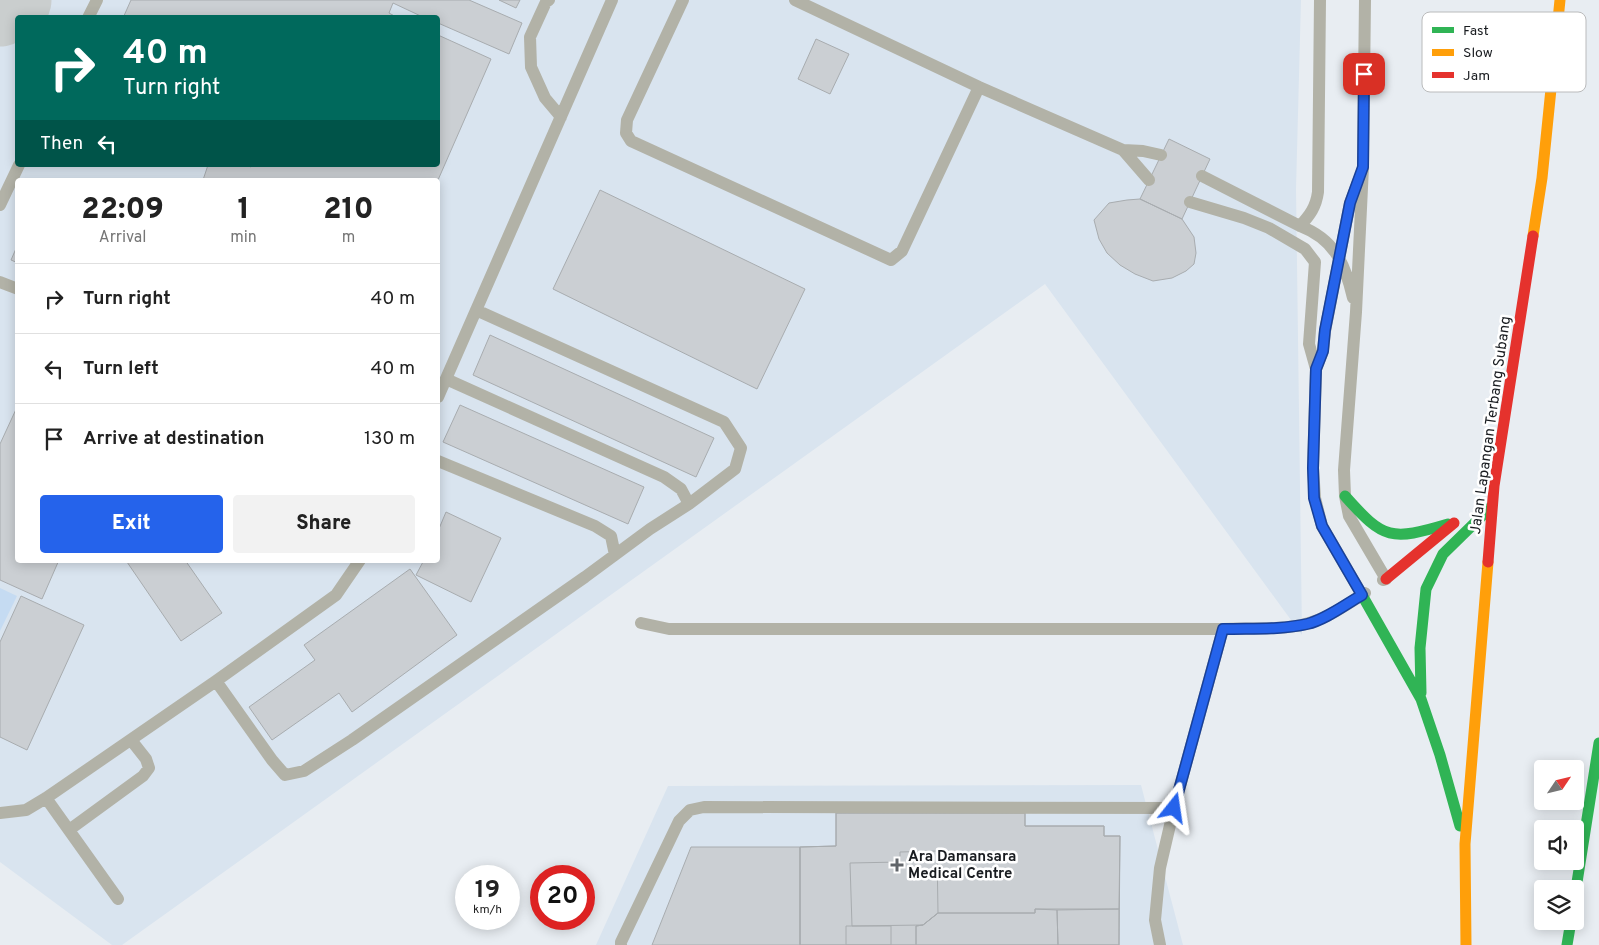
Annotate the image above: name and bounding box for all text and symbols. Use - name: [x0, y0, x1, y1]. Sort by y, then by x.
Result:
- legend: [1422, 12, 1586, 92]
- text: Fast: [1463, 23, 1489, 40]
- text: 40 m: [123, 32, 208, 76]
- icon: right: [40, 35, 105, 100]
- text: Slow: [1463, 45, 1493, 62]
- pin: [1343, 53, 1385, 95]
- icon: arrive: [1350, 60, 1378, 88]
- text: Jam: [1463, 68, 1490, 85]
- text: Turn right: [123, 75, 220, 102]
- icon: left: [93, 130, 121, 158]
- text: Then: [40, 132, 83, 156]
- text: 22:09: [81, 192, 164, 229]
- text: 1: [237, 192, 250, 229]
- text: 210: [323, 192, 374, 229]
- text: Arrival: [99, 228, 146, 248]
- text: min: [230, 228, 257, 248]
- text: m: [342, 228, 355, 248]
- icon: right: [40, 285, 68, 313]
- text: Turn right: [83, 287, 171, 311]
- text: 40 m: [370, 287, 415, 311]
- street label: Jalan Lapangan Terbang Subang: [1467, 315, 1516, 535]
- icon: left: [40, 355, 68, 383]
- text: Turn left: [83, 357, 159, 381]
- text: 40 m: [370, 357, 415, 381]
- icon: arrive: [40, 425, 68, 453]
- text: Arrive at destination: [83, 427, 264, 451]
- text: 130 m: [364, 427, 415, 451]
- button: Exit: [40, 495, 223, 553]
- button: Share: [233, 495, 415, 553]
- north arrow: [1534, 760, 1584, 810]
- map controls: [1534, 760, 1584, 930]
- position arrow: [1147, 781, 1199, 833]
- button: sound: [1534, 820, 1584, 870]
- place label: Ara Damansara Medical Centre: [908, 848, 1016, 884]
- marker: Ara Damansara Medical Centre: [890, 858, 904, 872]
- speed limit sign: 20: [530, 865, 595, 930]
- text: 19: [475, 875, 500, 907]
- button: layers: [1534, 880, 1584, 930]
- text: km/h: [473, 902, 502, 918]

